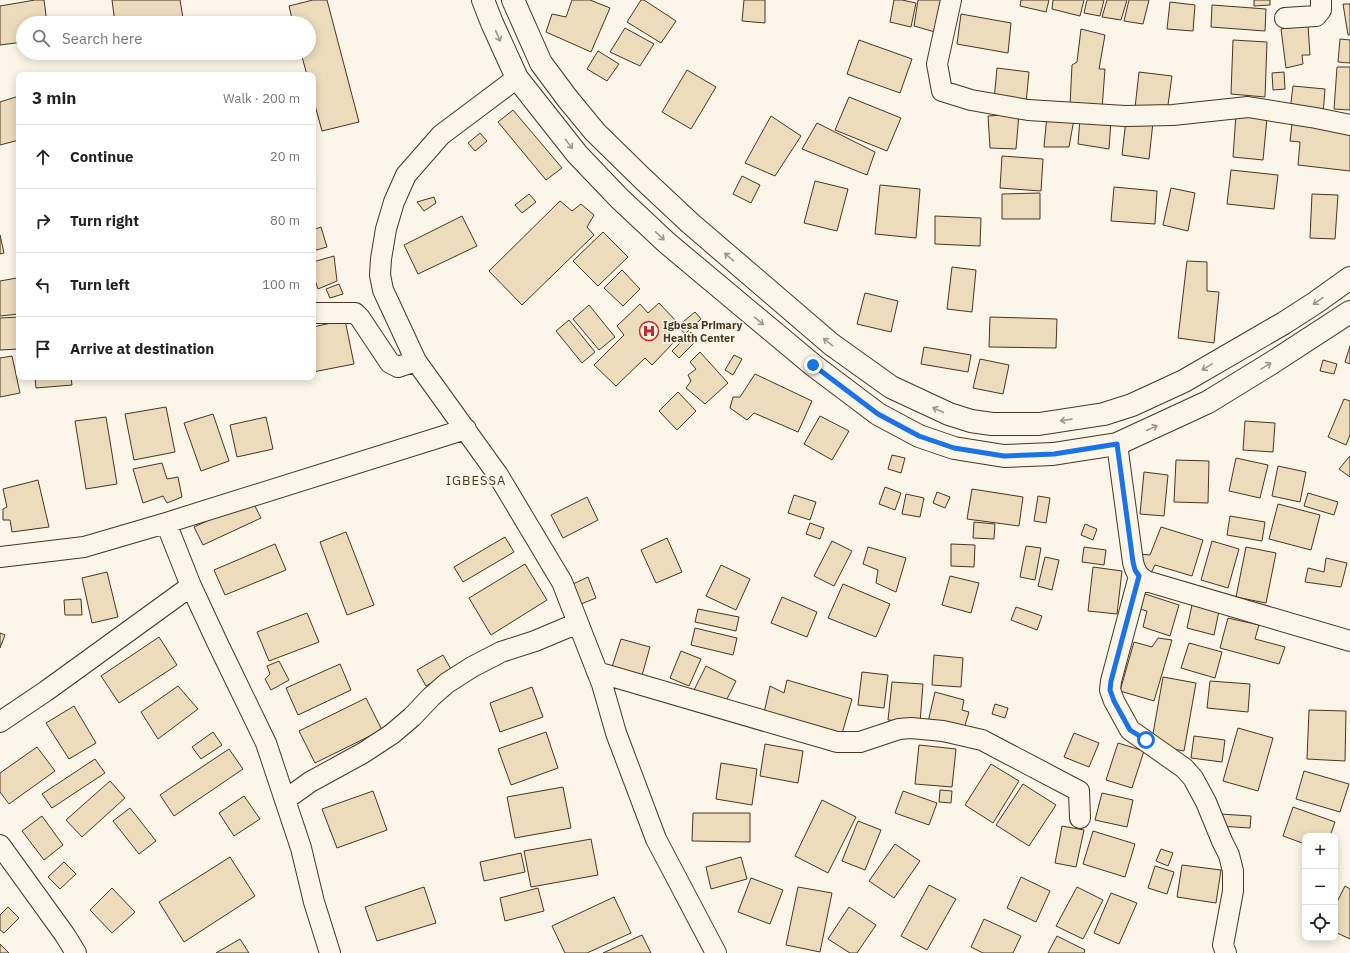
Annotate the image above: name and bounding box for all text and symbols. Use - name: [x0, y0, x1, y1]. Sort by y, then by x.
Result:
- search box: [16, 16, 316, 60]
- icon: search: [30, 27, 52, 49]
- text: Search here: [62, 29, 142, 48]
- one-way arrow: [495, 30, 502, 42]
- text: 3 min: [32, 87, 76, 109]
- text: Walk · 200 m: [223, 90, 300, 107]
- one-way arrow: [564, 138, 573, 149]
- icon: ahead: [32, 146, 54, 168]
- text: Continue: [70, 147, 134, 166]
- text: 20 m: [270, 148, 300, 165]
- icon: right: [32, 210, 54, 232]
- text: Turn right: [70, 211, 139, 230]
- text: 80 m: [270, 212, 300, 229]
- one-way arrow: [655, 232, 665, 241]
- one-way arrow: [725, 253, 735, 262]
- icon: left: [32, 274, 54, 296]
- text: Turn left: [70, 275, 130, 294]
- text: 100 m: [262, 276, 300, 293]
- one-way arrow: [1313, 297, 1324, 305]
- one-way arrow: [754, 316, 764, 325]
- place label: Igbesa Primary Health Center: [663, 318, 742, 345]
- hospital icon: Igbesa Primary Health Center: [638, 320, 660, 342]
- one-way arrow: [823, 337, 834, 346]
- icon: arrive: [32, 338, 54, 360]
- text: Arrive at destination: [70, 339, 214, 358]
- route end: [804, 356, 822, 374]
- one-way arrow: [1260, 362, 1272, 370]
- one-way arrow: [1201, 364, 1213, 372]
- one-way arrow: [933, 406, 945, 413]
- one-way arrow: [1060, 416, 1073, 424]
- one-way arrow: [1146, 424, 1158, 431]
- district label: IGBESSA: [446, 472, 506, 489]
- route start: [1137, 731, 1155, 749]
- map controls: [1302, 833, 1338, 941]
- button: +: [1302, 833, 1338, 869]
- button: −: [1302, 869, 1338, 905]
- button: locate: [1302, 905, 1338, 941]

